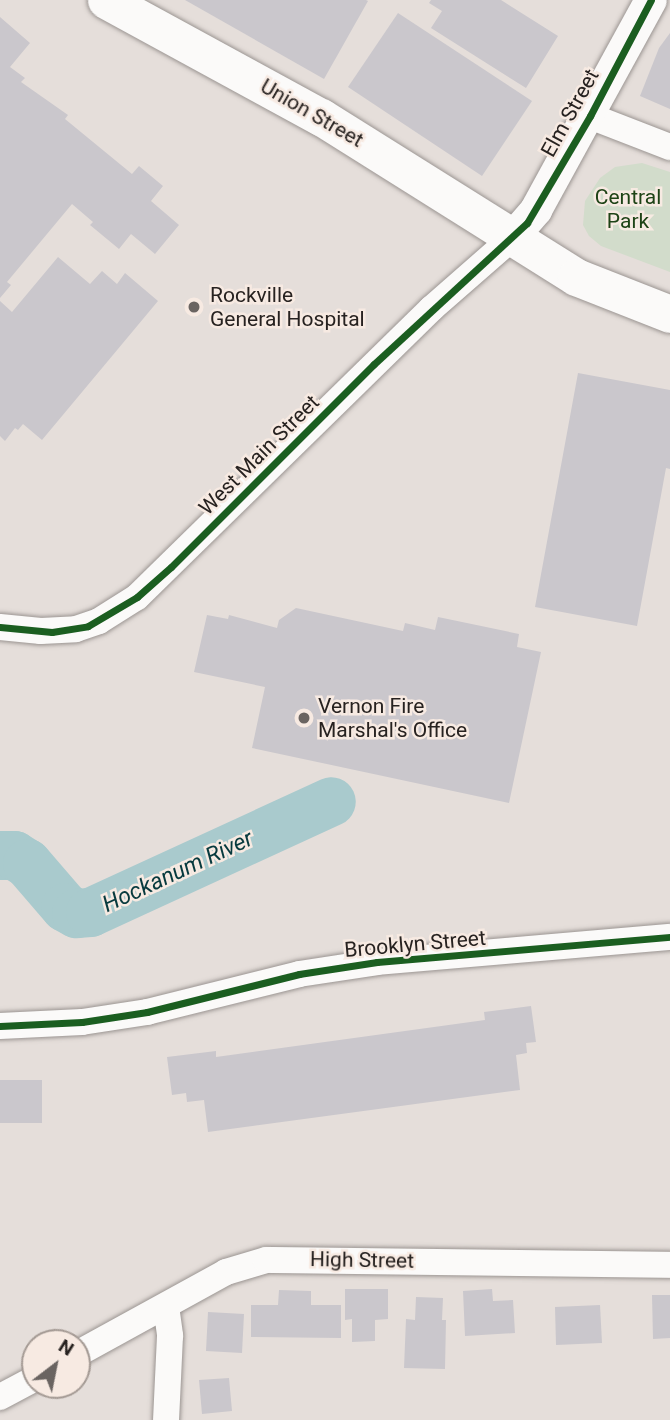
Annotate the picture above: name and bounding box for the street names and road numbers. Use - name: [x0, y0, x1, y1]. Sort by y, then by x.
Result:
- street label: Elm Street: [536, 65, 604, 161]
- street label: Union Street: [256, 73, 368, 153]
- street label: West Main Street: [194, 390, 324, 520]
- street label: Brooklyn Street: [343, 925, 487, 963]
- street label: High Street: [310, 1246, 414, 1274]

